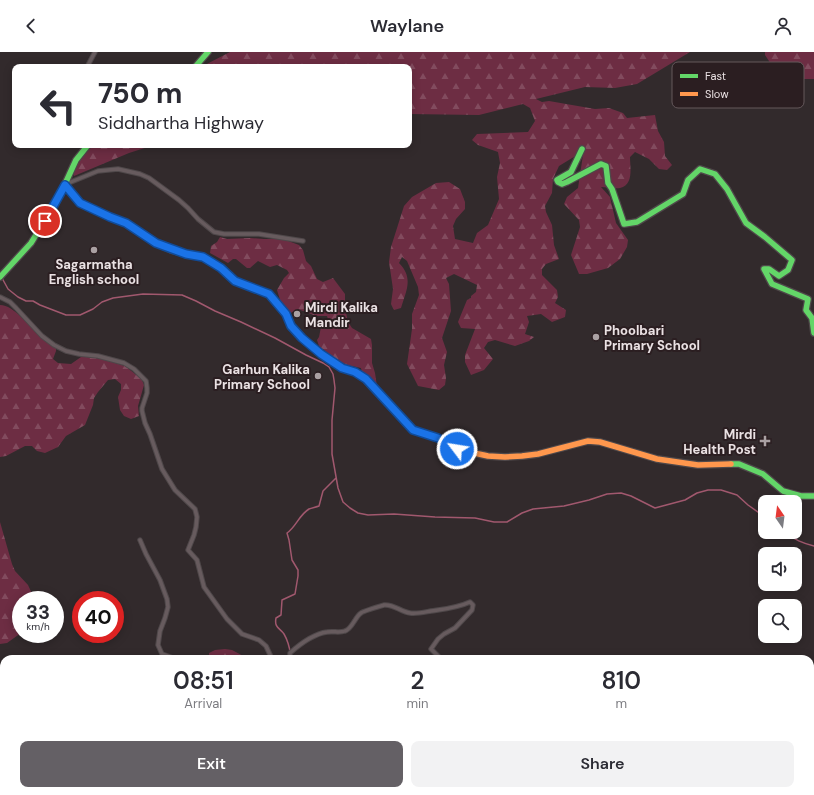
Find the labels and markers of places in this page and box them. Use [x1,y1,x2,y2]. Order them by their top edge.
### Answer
pin [28,204,62,238]
marker: Sagarmatha English school [89,245,99,255]
place label: Sagarmatha English school [49,256,139,288]
place label: Mirdi Kalika Mandir [305,299,378,331]
marker: Mirdi Kalika Mandir [292,309,302,319]
place label: Phoolbari Primary School [604,322,700,354]
marker: Phoolbari Primary School [591,332,601,342]
place label: Garhun Kalika Primary School [214,361,310,393]
marker: Garhun Kalika Primary School [313,371,323,381]
place label: Mirdi Health Post [683,426,756,458]
marker: Mirdi Health Post [759,435,771,447]

